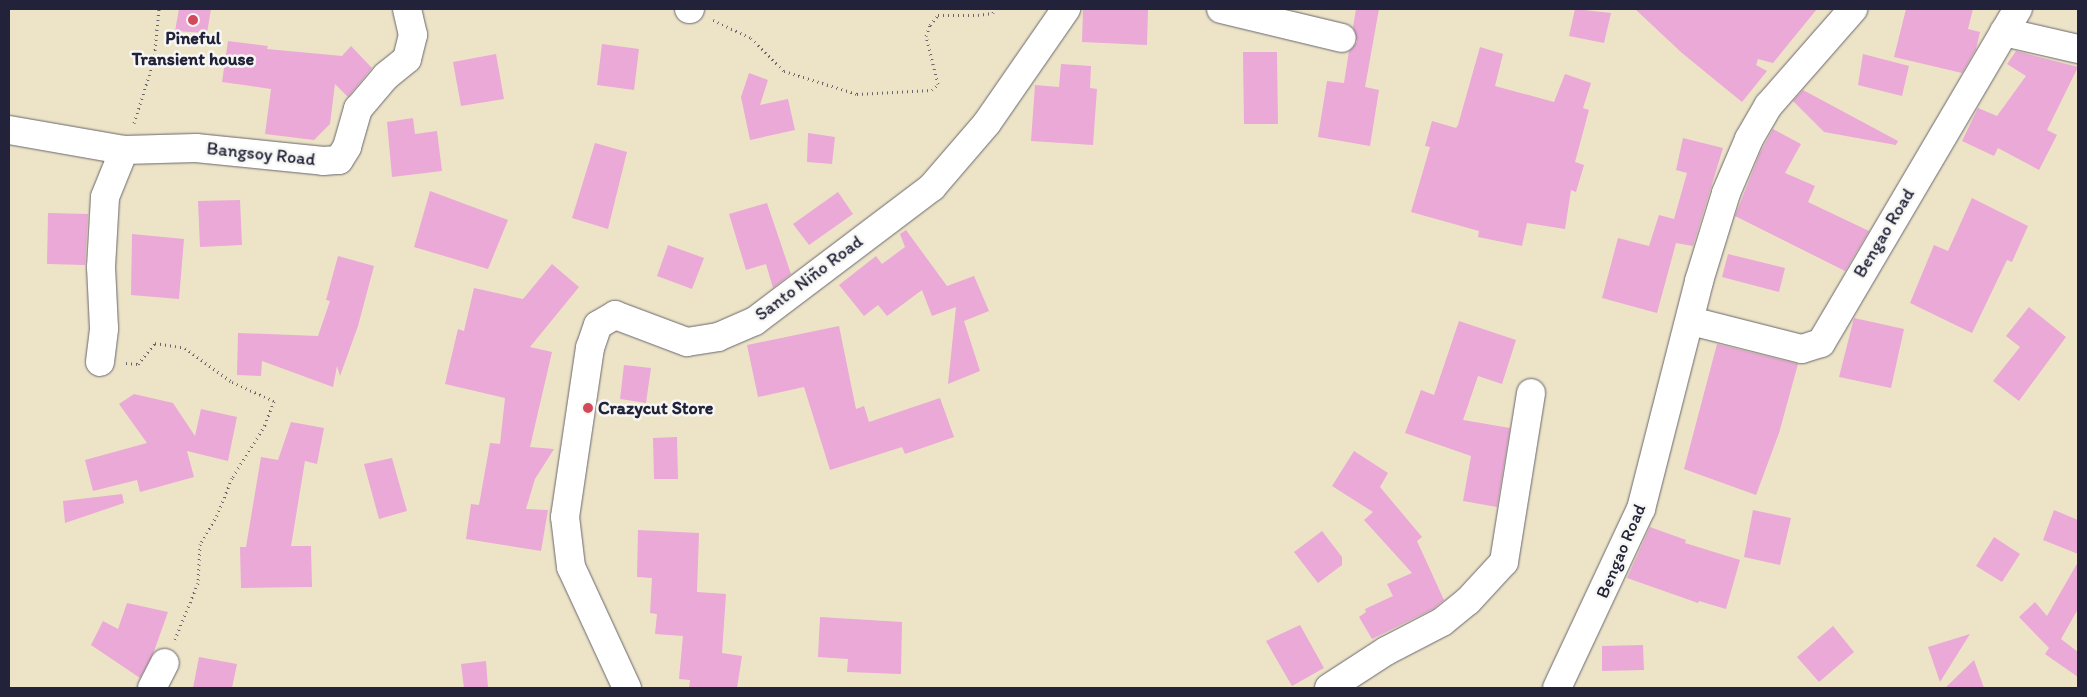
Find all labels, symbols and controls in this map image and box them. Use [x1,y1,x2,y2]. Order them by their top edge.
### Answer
marker: Pineful Transient house [187,14,199,26]
place label: Pineful Transient house [132,28,254,70]
street label: Bangsoy Road [206,138,316,170]
street label: Bengao Road [1849,184,1919,282]
street label: Santo Niño Road [751,231,867,325]
place label: Crazycut Store [598,397,713,419]
marker: Crazycut Store [582,402,594,414]
street label: Bengao Road [1591,501,1651,601]

